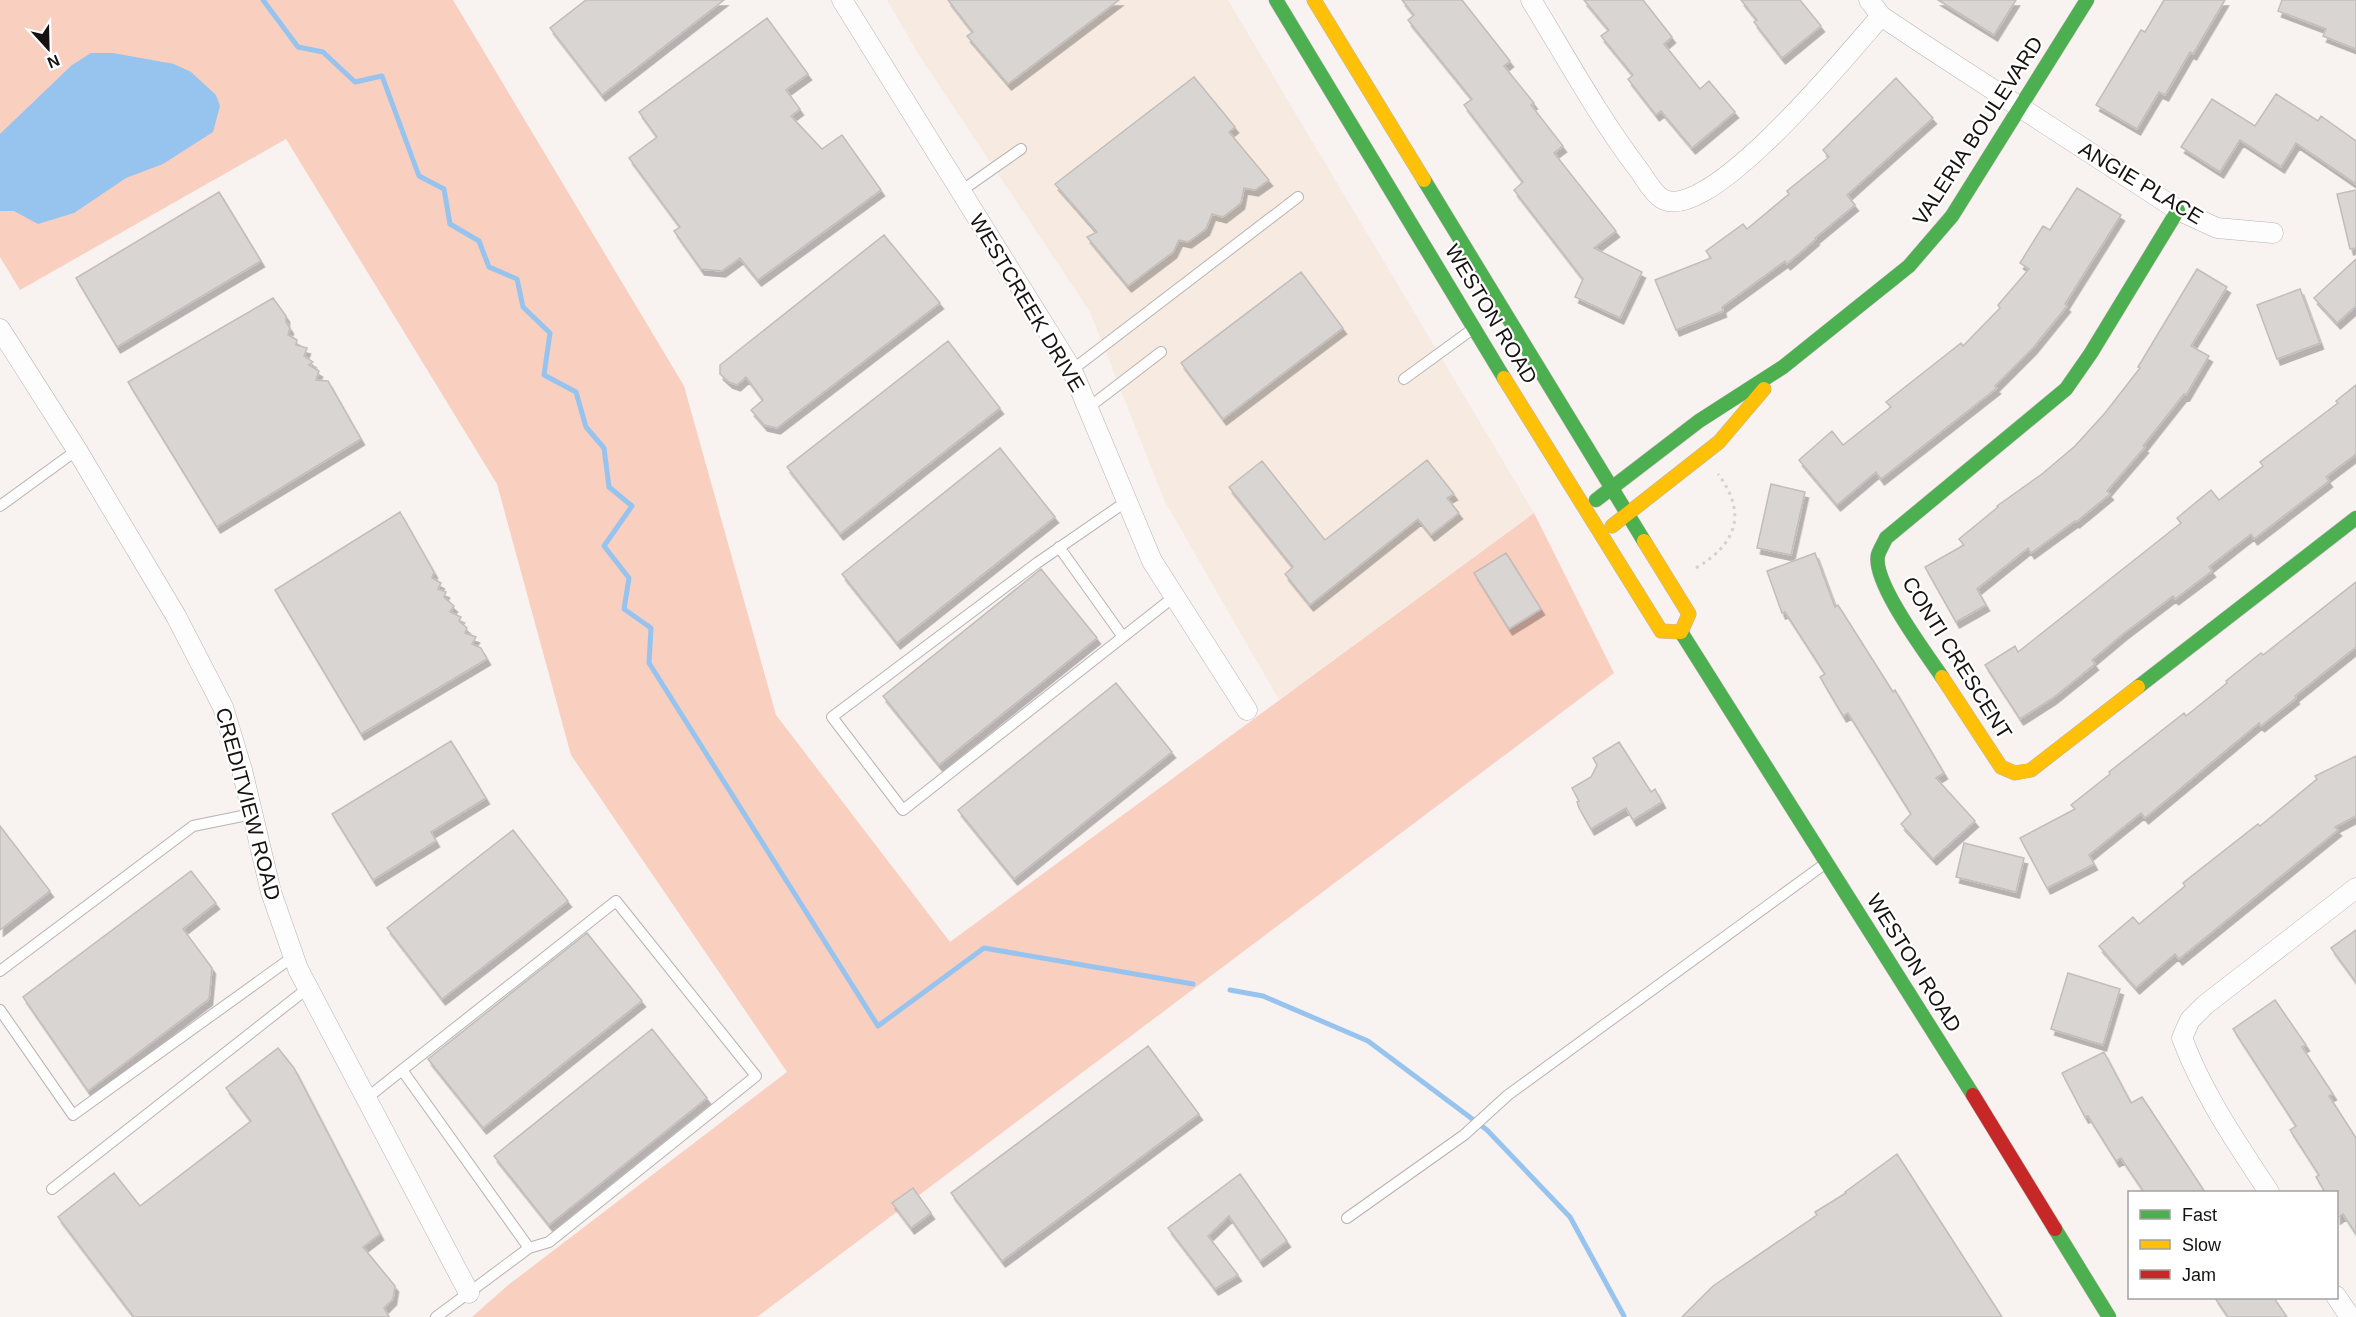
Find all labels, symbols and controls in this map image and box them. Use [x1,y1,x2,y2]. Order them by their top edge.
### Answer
north arrow [18,18,78,78]
street label: VALERIA BOULEVARD [1908,32,2047,229]
text: N [45,51,62,71]
street label: ANGIE PLACE [2075,137,2207,228]
street label: WESTCREEK DRIVE [965,210,1090,396]
street label: WESTON ROAD [1441,240,1542,388]
street label: CONTI CRESCENT [1898,572,2017,743]
street label: CREDITVIEW ROAD [212,705,285,903]
street label: WESTON ROAD [1863,890,1966,1036]
legend [2128,1191,2338,1299]
text: Fast [2182,1205,2217,1225]
text: Slow [2182,1235,2222,1255]
text: Jam [2182,1265,2216,1285]

